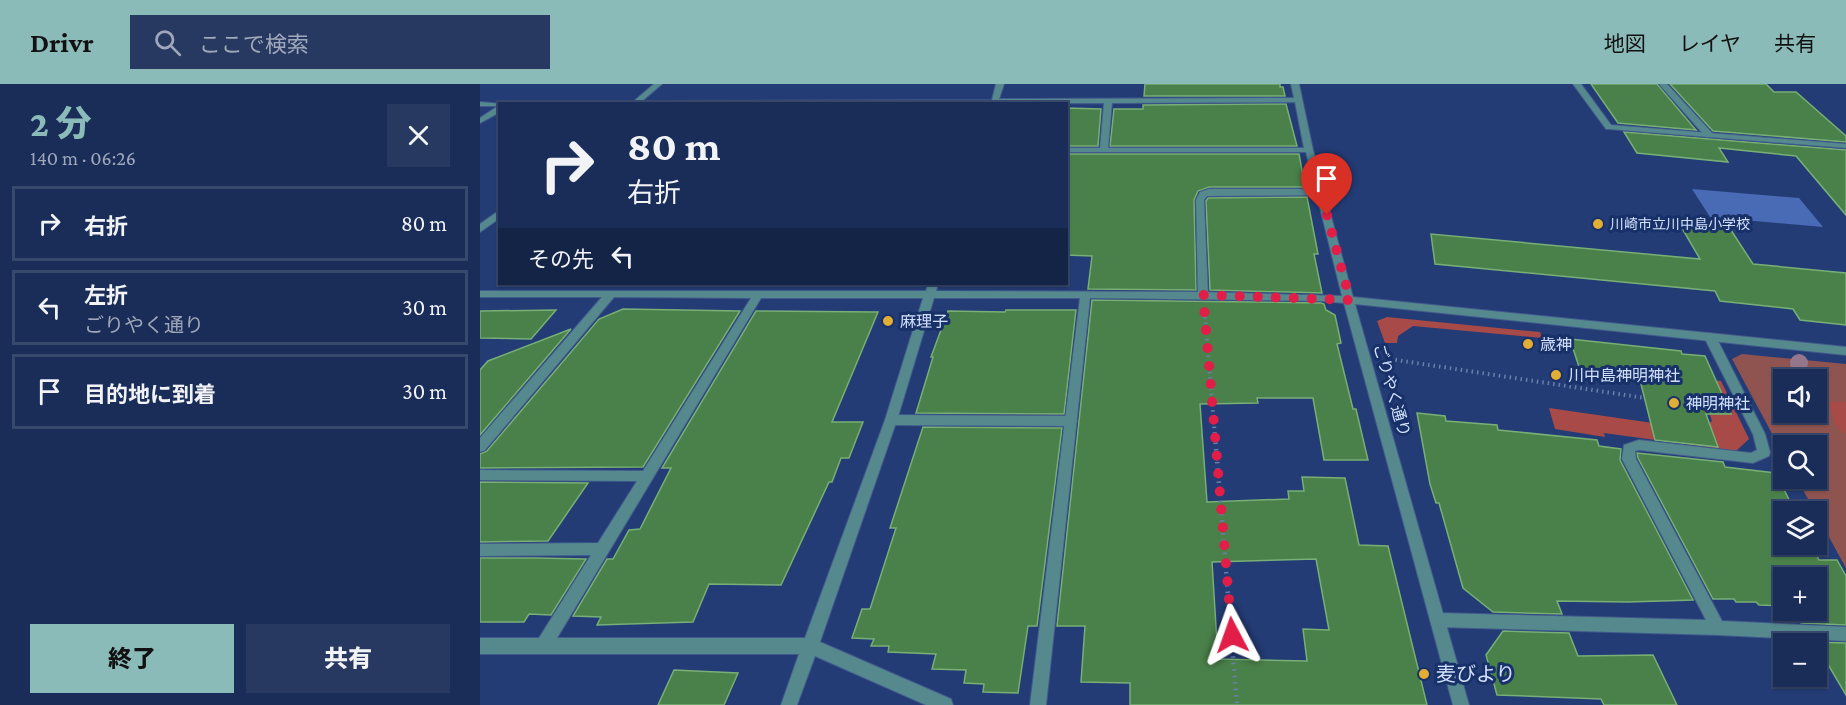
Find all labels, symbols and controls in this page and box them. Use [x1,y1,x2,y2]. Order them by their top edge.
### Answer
search box [130,15,550,69]
icon: search [151,26,184,59]
text: Drivr [30,27,94,58]
text: ここで検索 [199,32,309,57]
text: 地図 [1604,32,1646,56]
text: レイヤ [1679,32,1741,56]
text: 共有 [1774,32,1816,56]
text: 2 分 [30,104,92,144]
button: close [387,104,450,167]
text: 80 m [627,122,721,169]
icon: right [528,126,606,204]
text: 140 m · 06:26 [30,147,136,169]
pin [1301,153,1352,215]
icon: arrive [1310,162,1343,195]
text: 右折 [627,178,681,208]
icon: right [33,207,66,240]
text: 80 m [401,211,447,236]
text: 右折 [84,214,128,239]
place label: 川崎市立川中島小学校 [1610,216,1750,232]
marker: 川崎市立川中島小学校 [1591,217,1605,231]
icon: left [606,240,639,273]
text: その先 [528,247,594,272]
text: 左折 [84,283,128,308]
icon: left [33,291,66,324]
text: 30 m [402,295,447,320]
place label: 麻理子 [900,313,948,330]
text: ごりやく通り [84,314,204,336]
marker: 麻理子 [881,314,895,328]
place label: 歳神 [1540,336,1572,353]
marker: 歳神 [1521,337,1535,351]
street label: ごりやく通り [1371,342,1413,438]
place label: 川中島神明神社 [1568,367,1680,384]
marker: 川中島神明神社 [1549,368,1563,382]
map controls [1773,369,1827,687]
button: sound [1773,369,1827,423]
icon: arrive [33,375,66,408]
text: 30 m [402,379,447,404]
text: 目的地に到着 [84,382,216,407]
place label: 神明神社 [1686,395,1750,412]
marker: 神明神社 [1667,396,1681,410]
button: search [1773,435,1827,489]
button: layers [1773,501,1827,555]
button: + [1773,567,1827,621]
position arrow [1200,603,1264,667]
button: 終了 [30,624,234,693]
button: 共有 [246,624,450,693]
button: − [1773,633,1827,687]
place label: 麦びより [1436,663,1516,685]
marker: 麦びより [1417,667,1431,681]

